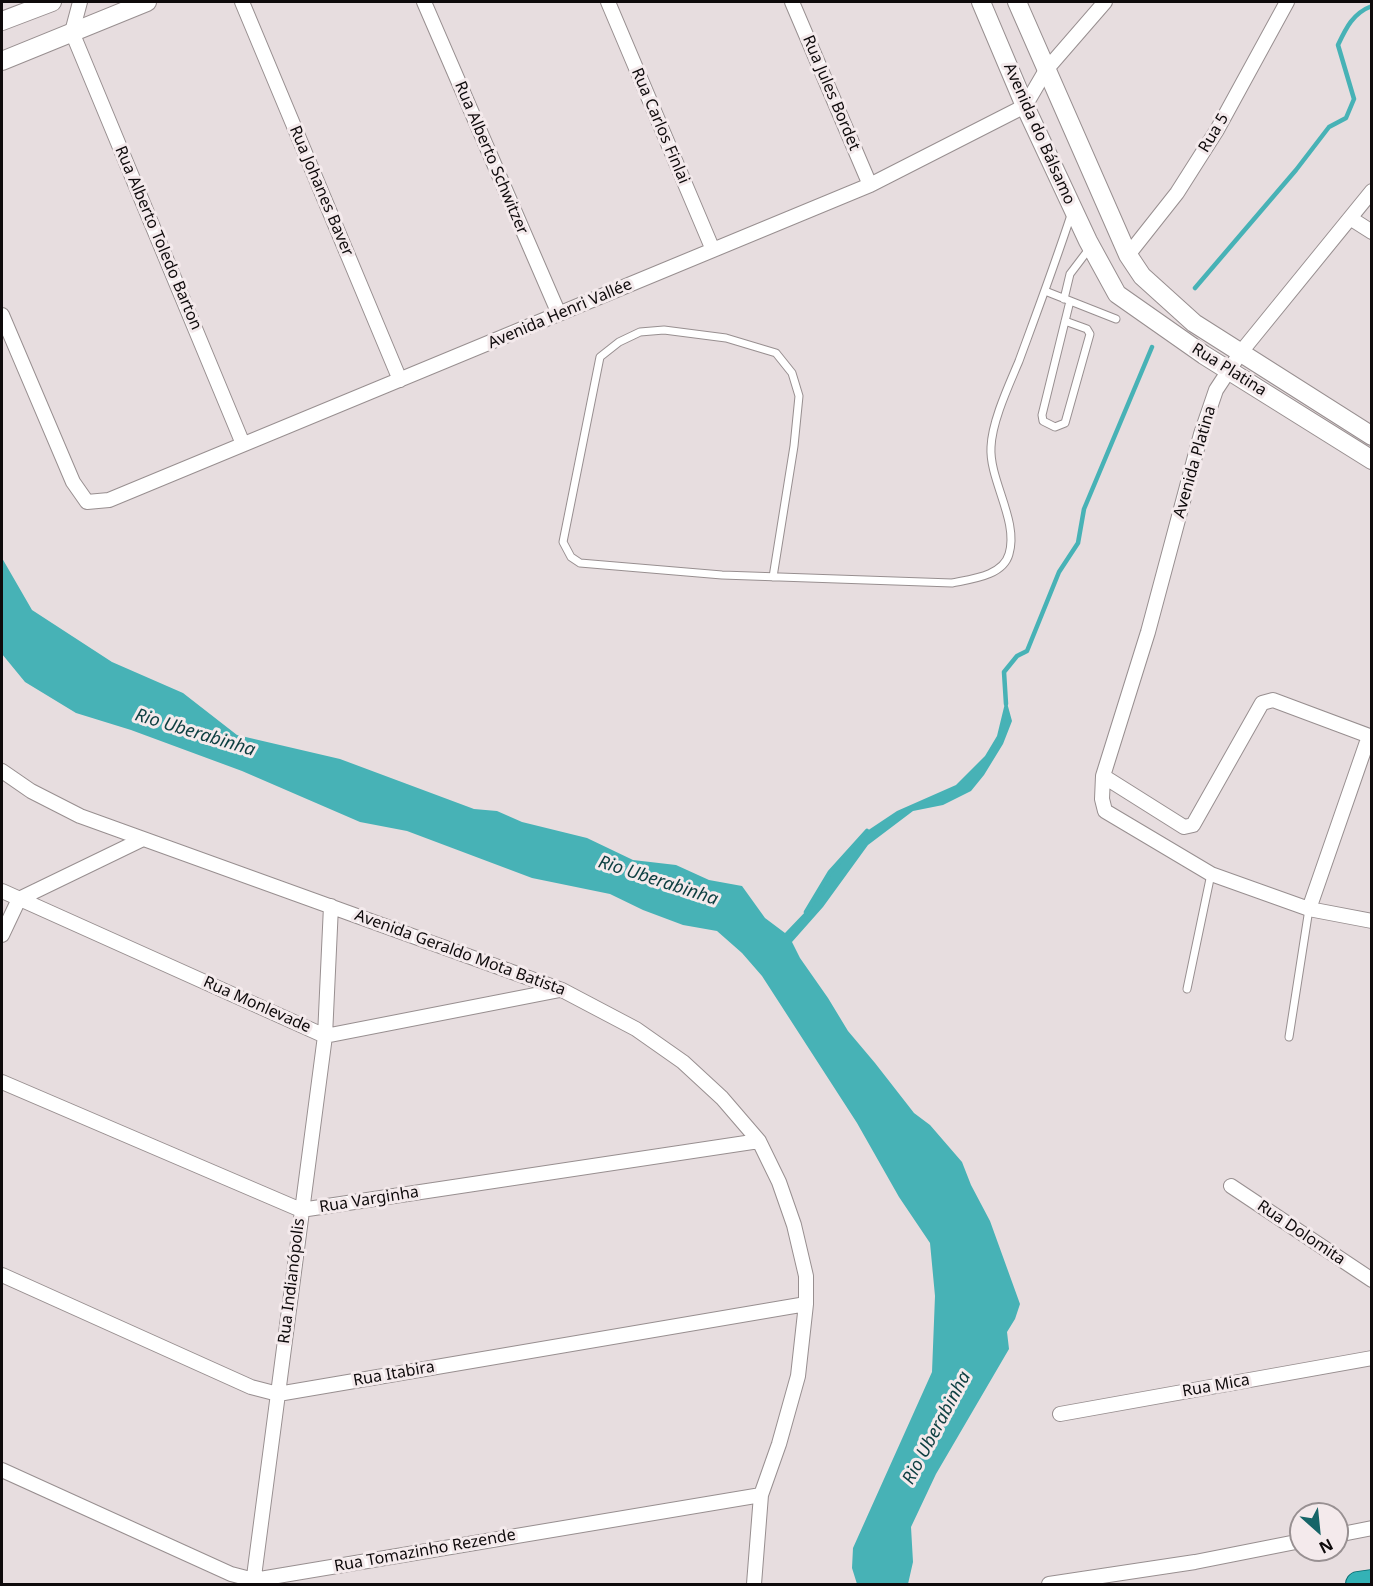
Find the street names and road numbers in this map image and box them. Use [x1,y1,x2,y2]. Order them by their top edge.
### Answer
street label: Rua Jules Bordet [798,33,864,153]
street label: Avenida do Bálsamo [999,60,1079,208]
street label: Rua Carlos Finlai [627,65,693,187]
street label: Rua Alberto Schwitzer [450,79,532,237]
street label: Rua 5 [1195,110,1233,156]
street label: Rua Johanes Baver [285,123,357,259]
street label: Rua Alberto Toledo Barton [110,143,206,333]
street label: Avenida Henri Vallée [485,275,635,353]
street label: Rua Platina [1188,339,1270,401]
street label: Avenida Platina [1170,404,1220,520]
street label: Avenida Geraldo Mota Batista [352,906,568,1000]
street label: Rua Monlevade [200,973,314,1037]
street label: Rua Varginha [318,1183,420,1217]
street label: Rua Dolomita [1253,1197,1349,1269]
street label: Rua Indianópolis [275,1217,309,1345]
street label: Rua Itabira [352,1357,436,1391]
street label: Rua Mica [1181,1371,1251,1401]
street label: Rua Tomazinho Rezende [333,1526,517,1576]

